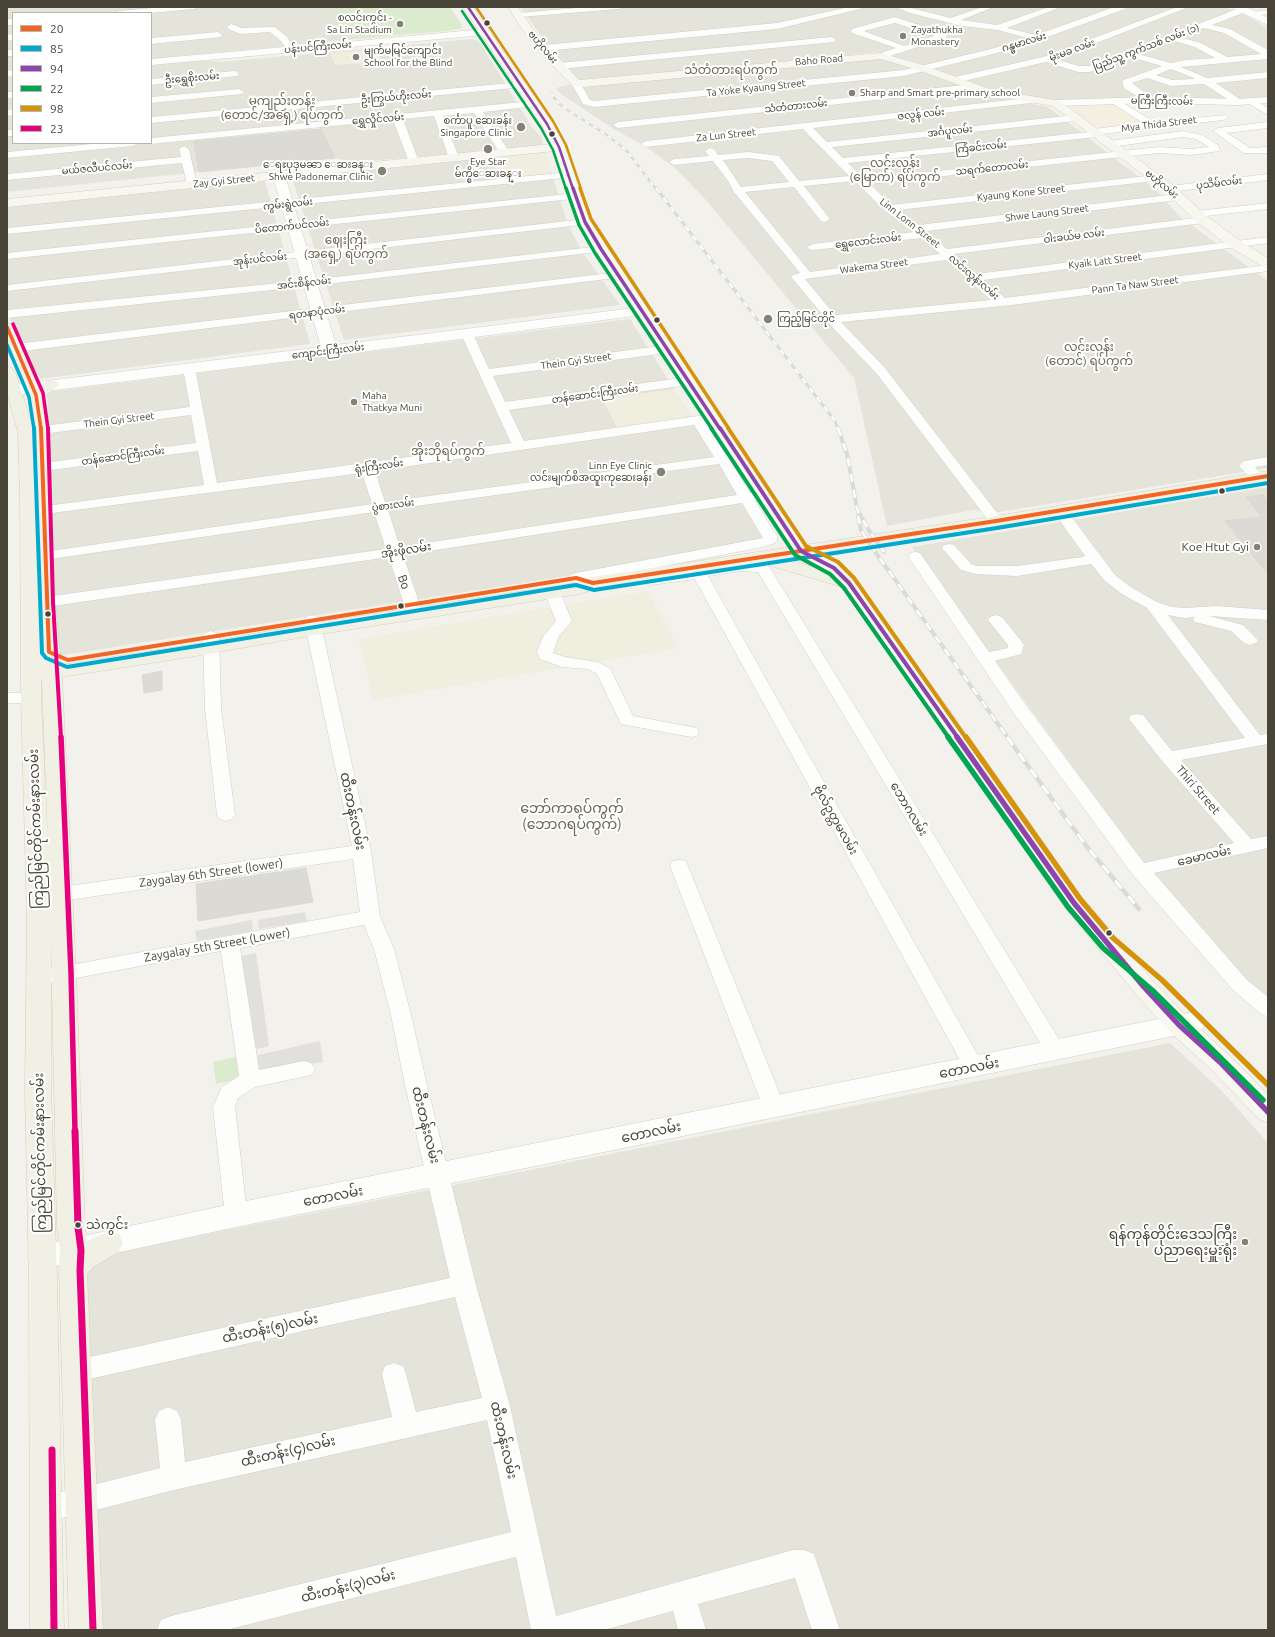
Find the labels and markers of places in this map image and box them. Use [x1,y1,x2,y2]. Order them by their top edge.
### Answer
place label: စလင်းကွင်း - Sa Lin Stadium [327,12,392,36]
unlabelled marker [482,18,492,28]
marker: စလင်းကွင်း - Sa Lin Stadium [395,19,405,29]
place label: Zayathukha Monastery [911,24,963,48]
marker: Zayathukha Monastery [898,31,908,41]
place label: မျက်မမြင်ကျောင်း School for the Blind [364,45,452,68]
marker: မျက်မမြင်ကျောင်း School for the Blind [351,52,361,62]
place label: Sharp and Smart pre-primary school [860,87,1020,99]
marker: Sharp and Smart pre-primary school [847,88,857,98]
place label: စင်္ကာပူ ဆေးခန်း Singapore Clinic [440,115,512,138]
marker: စင်္ကာပူ ဆေးခန်း Singapore Clinic [515,121,527,133]
unlabelled marker [547,129,557,139]
marker: Eye Star မ်က္စိေဆးခန္း [482,143,494,155]
place label: Eye Star မ်က္စိေဆးခန္း [455,156,521,180]
place label: ေရႊပုဒုမၼာ ေဆးခန္း Shwe Padonemar Clinic [263,159,373,182]
marker: ေရႊပုဒုမၼာ ေဆးခန္း Shwe Padonemar Clinic [376,165,388,177]
marker: ကြည့်မြင်တိုင် [762,313,774,325]
place label: ကြည့်မြင်တိုင် [777,313,835,325]
unlabelled marker [652,315,662,325]
place label: Maha Thatkya Muni [362,390,422,414]
marker: Maha Thatkya Muni [349,397,359,407]
place label: Linn Eye Clinic လင်းမျက်စိအထူးကုဆေးခန်း [530,460,652,484]
marker: Linn Eye Clinic လင်းမျက်စိအထူးကုဆေးခန်း [655,466,667,478]
unlabelled marker [1217,486,1227,496]
place label: Koe Htut Gyi [1181,540,1249,554]
marker: Koe Htut Gyi [1252,542,1262,552]
unlabelled marker [396,601,406,611]
unlabelled marker [43,609,53,619]
unlabelled marker [1104,928,1114,938]
place label: သဲကွင်း [86,1217,128,1233]
marker: သဲကွင်း [73,1220,83,1230]
place label: ရန်ကုန်တိုင်းဒေသကြီး ပညာရေးမှူးရုံး [1109,1226,1237,1258]
marker: ရန်ကုန်တိုင်းဒေသကြီး ပညာရေးမှူးရုံး [1240,1237,1250,1247]

